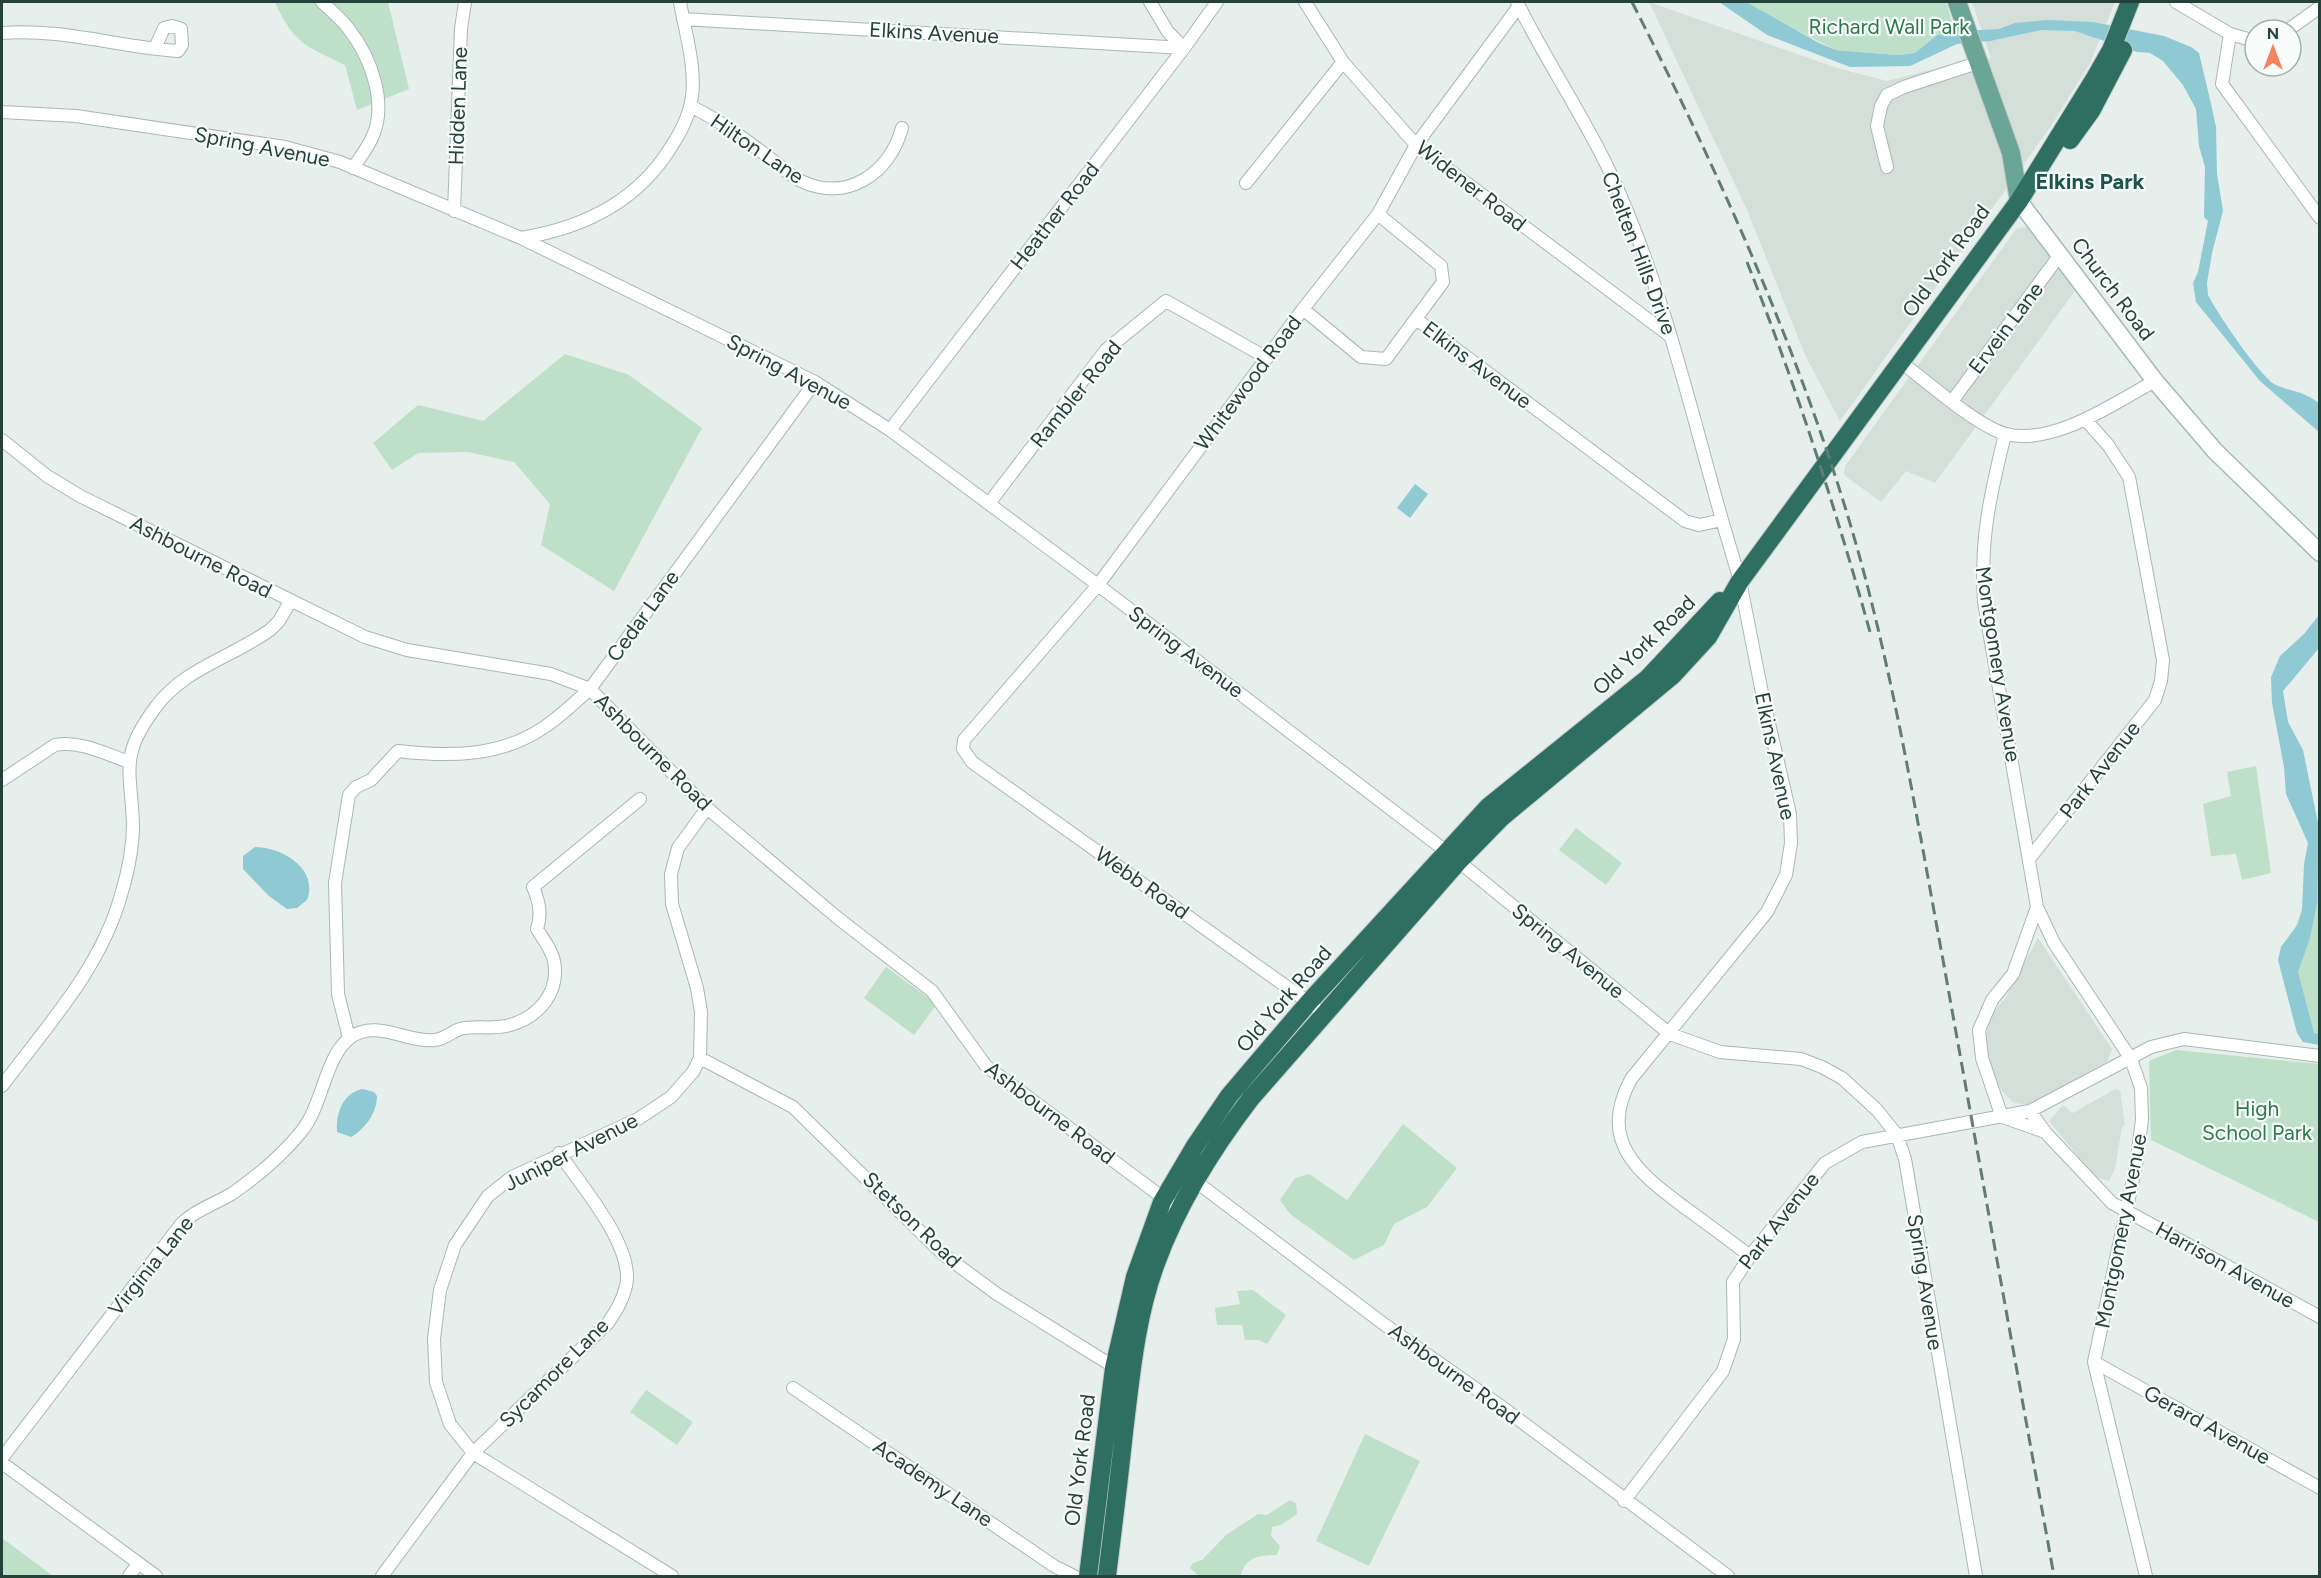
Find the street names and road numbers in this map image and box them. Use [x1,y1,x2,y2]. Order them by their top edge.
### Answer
street label: Elkins Avenue [869,17,1000,48]
street label: Hidden Lane [443,46,472,166]
street label: Hilton Lane [706,108,809,189]
street label: Spring Avenue [192,121,332,172]
street label: Widener Road [1411,135,1531,236]
street label: Heather Road [1005,157,1104,274]
street label: Chelten Hills Drive [1597,168,1682,338]
street label: Old York Road [1896,200,1995,322]
street label: Church Road [2067,232,2160,345]
street label: Ervein Lane [1963,277,2048,378]
street label: Whitewood Road [1189,310,1306,455]
street label: Elkins Avenue [1418,316,1537,414]
street label: Spring Avenue [723,328,856,415]
street label: Rambler Road [1025,335,1126,452]
street label: Ashbourne Road [126,510,276,603]
street label: Montgomery Avenue [1971,564,2026,764]
street label: Cedar Lane [601,565,684,666]
street label: Old York Road [1587,590,1700,700]
street label: Spring Avenue [1124,600,1249,703]
street label: Ashbourne Road [589,688,717,816]
street label: Elkins Avenue [1750,690,1801,822]
street label: Park Avenue [2054,716,2145,823]
street label: Webb Road [1091,841,1194,924]
street label: Spring Avenue [1507,898,1630,1004]
street label: Old York Road [1231,940,1337,1057]
street label: Ashbourne Road [981,1056,1120,1169]
street label: Juniper Avenue [500,1107,642,1196]
street label: Montgomery Avenue [2089,1131,2152,1330]
street label: Stetson Road [858,1166,967,1273]
street label: Park Avenue [1733,1167,1824,1274]
street label: Virginia Lane [103,1211,198,1321]
street label: Spring Avenue [1902,1212,1949,1352]
street label: Harrison Avenue [2151,1216,2299,1313]
street label: Sycamore Lane [494,1313,614,1433]
street label: Ashbourne Road [1384,1318,1525,1429]
street label: Gerard Avenue [2140,1379,2275,1470]
street label: Old York Road [1059,1392,1100,1527]
street label: Academy Lane [869,1433,998,1532]

